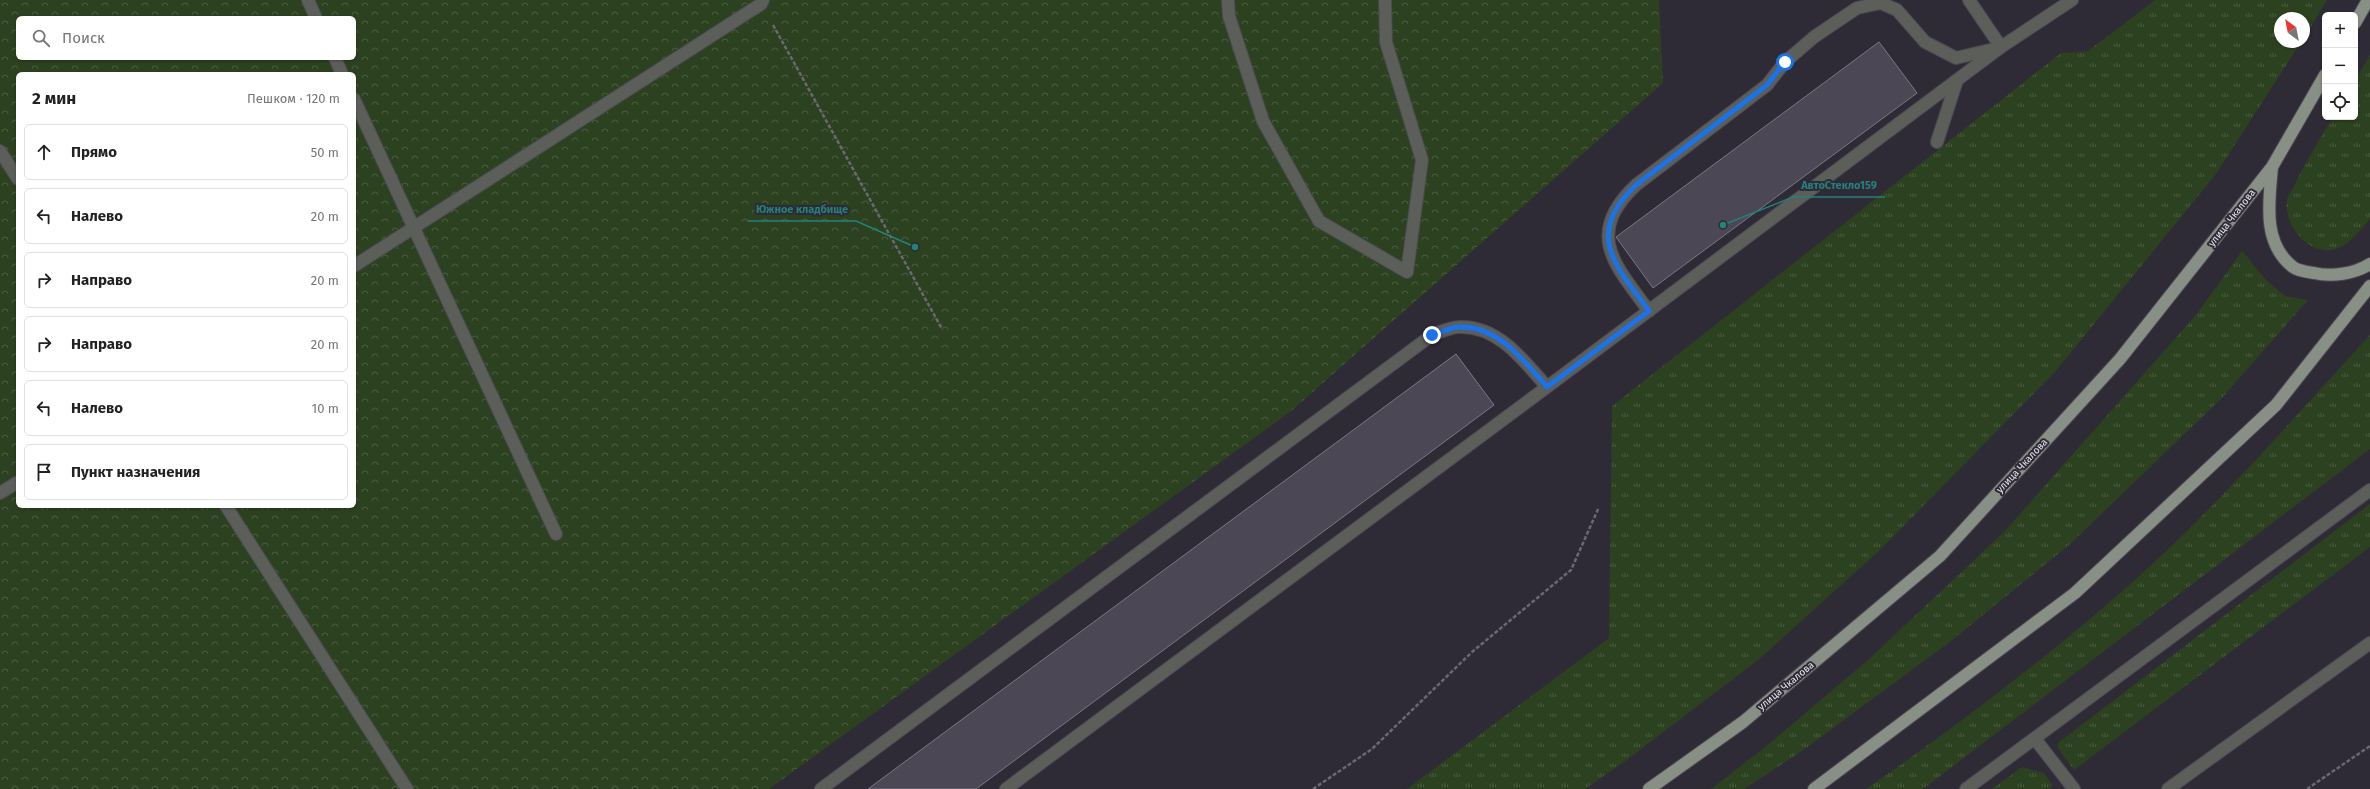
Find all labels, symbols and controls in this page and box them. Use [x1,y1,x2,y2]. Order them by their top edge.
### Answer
north arrow [2274,12,2310,48]
map controls [2322,12,2358,120]
button: + [2322,12,2358,48]
search box [16,16,356,60]
icon: search [30,27,52,49]
text: Поиск [62,29,105,47]
button: − [2322,48,2358,84]
route start [1776,53,1794,71]
button: locate [2322,84,2358,120]
text: 2 мин [32,88,76,109]
text: Пешком · 120 m [247,91,340,106]
icon: ahead [33,141,55,163]
text: Прямо [71,143,117,161]
text: 50 m [311,145,339,160]
callout: АвтоСтекло159 [1793,174,1885,197]
text: АвтоСтекло159 [1800,179,1877,192]
street label: улица Чкалова [2206,187,2258,249]
callout: Южное кладбище [748,198,856,221]
text: Южное кладбище [756,203,848,216]
icon: left [33,205,55,227]
text: Налево [71,207,123,225]
text: 20 m [311,209,339,224]
icon: right [33,269,55,291]
text: Направо [71,271,132,289]
text: 20 m [311,273,339,288]
route end [1423,326,1441,344]
icon: right [33,333,55,355]
text: Направо [71,335,132,353]
text: 20 m [311,337,339,352]
icon: left [33,397,55,419]
text: Налево [71,399,123,417]
text: 10 m [312,401,339,416]
street label: улица Чкалова [1994,436,2050,496]
icon: arrive [33,461,55,483]
text: Пункт назначения [71,463,200,481]
street label: улица Чкалова [1755,659,1817,713]

